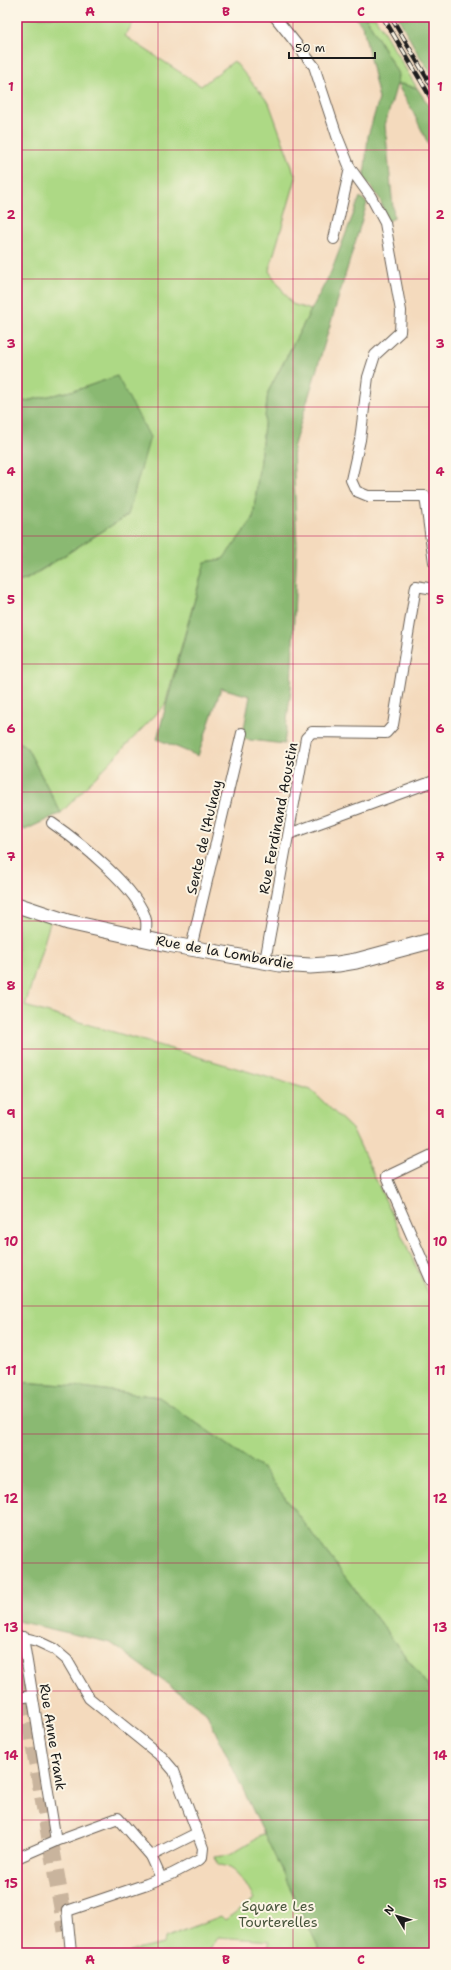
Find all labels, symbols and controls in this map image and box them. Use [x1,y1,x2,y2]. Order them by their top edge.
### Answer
text: A [85,3,95,20]
text: B [222,3,230,20]
text: C [357,3,365,20]
scale bar [289,34,375,60]
text: 50 m [295,40,325,56]
text: 1 [8,78,14,95]
text: 1 [437,78,443,95]
text: 2 [6,206,16,223]
text: 2 [435,206,445,223]
text: 3 [6,335,16,352]
text: 3 [435,335,445,352]
text: 4 [6,463,16,480]
text: 4 [435,463,445,480]
text: 5 [7,591,15,608]
text: 5 [436,591,444,608]
text: 6 [6,720,16,737]
text: 6 [435,720,445,737]
street label: Rue Ferdinand Aoustin [254,740,302,895]
street label: Sente de l'Aulnay [182,778,226,896]
text: 7 [6,848,16,865]
text: 7 [435,848,445,865]
street label: Rue de la Lombardie [154,931,296,973]
text: 8 [6,977,16,994]
text: 8 [435,977,445,994]
text: 9 [6,1105,16,1122]
text: 9 [435,1105,445,1122]
text: 10 [4,1233,18,1250]
text: 10 [433,1233,447,1250]
text: 11 [5,1362,17,1379]
text: 11 [434,1362,446,1379]
text: 12 [4,1490,18,1507]
text: 12 [433,1490,447,1507]
text: 13 [4,1619,18,1636]
text: 13 [433,1619,447,1636]
street label: Rue Anne Frank [36,1682,70,1792]
text: 14 [4,1747,18,1764]
text: 14 [433,1747,447,1764]
text: 15 [4,1875,18,1892]
text: 15 [433,1875,447,1892]
north arrow [377,1896,417,1936]
park label: Square Les Tourterelles [238,1897,318,1931]
text: N [381,1902,398,1918]
text: A [85,1951,95,1968]
text: B [222,1951,230,1968]
text: C [357,1951,365,1968]

